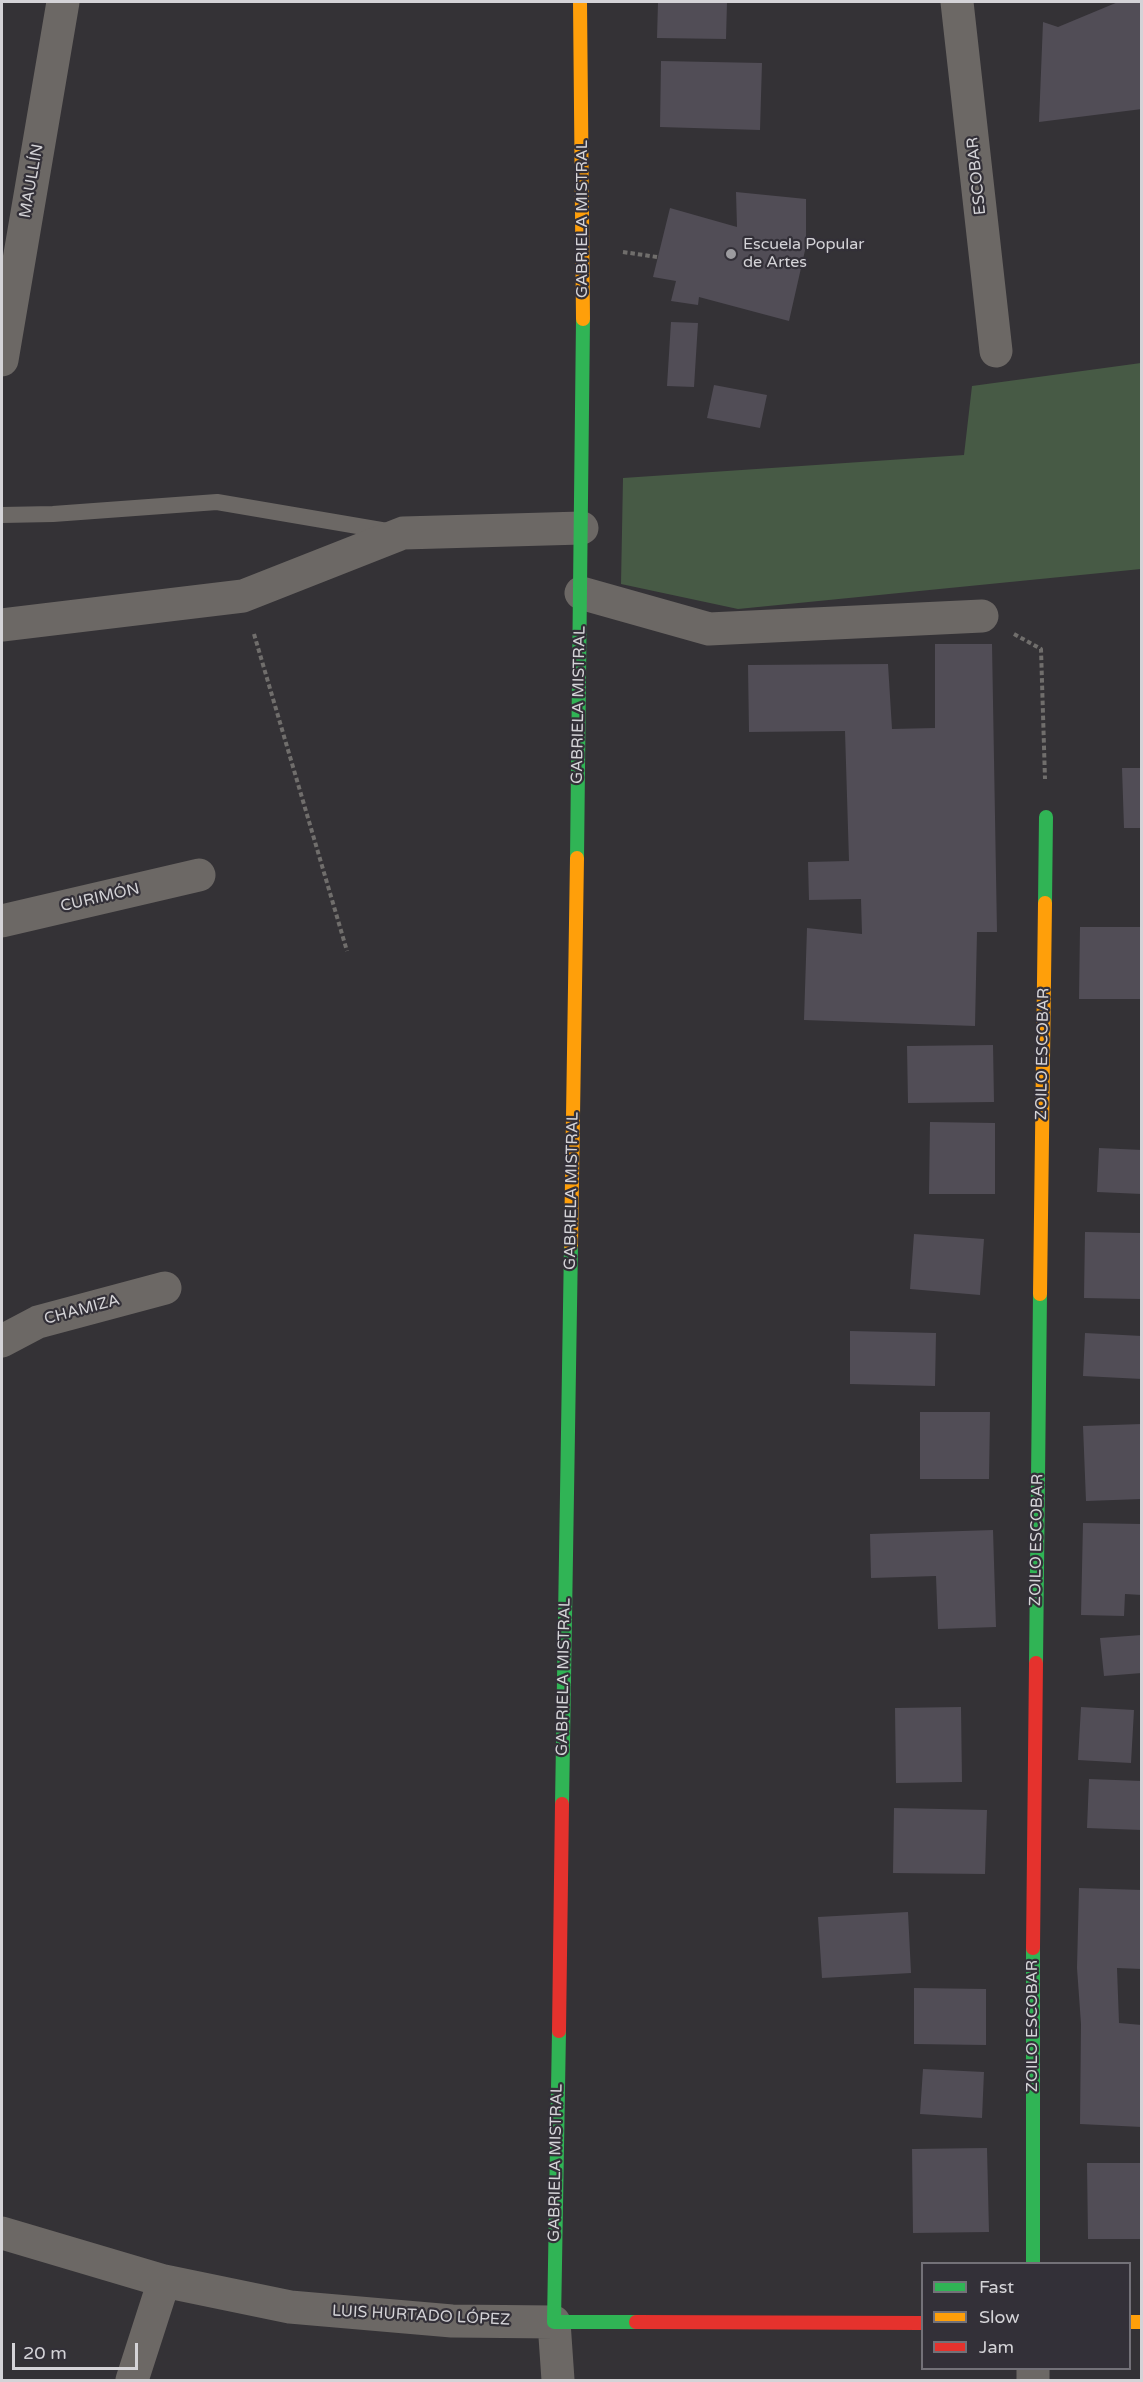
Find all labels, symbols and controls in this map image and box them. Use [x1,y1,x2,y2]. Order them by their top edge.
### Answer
street label: ESCOBAR [963,136,991,216]
street label: GABRIELA MISTRAL [573,140,593,298]
street label: MAULLÍN [16,142,48,220]
place label: Escuela Popular de Artes [743,235,864,273]
marker: Escuela Popular de Artes [724,247,738,261]
street label: GABRIELA MISTRAL [568,626,590,784]
street label: CURIMÓN [59,880,141,916]
street label: ZOILO ESCOBAR [1032,988,1054,1120]
street label: GABRIELA MISTRAL [561,1112,583,1270]
street label: CHAMIZA [42,1291,122,1329]
street label: ZOILO ESCOBAR [1026,1474,1048,1606]
street label: GABRIELA MISTRAL [553,1598,575,1756]
street label: ZOILO ESCOBAR [1023,1960,1043,2092]
street label: GABRIELA MISTRAL [545,2084,567,2242]
legend [921,2262,1131,2370]
text: Fast [979,2276,1014,2298]
street label: LUIS HURTADO LÓPEZ [331,2302,511,2330]
text: Slow [979,2306,1020,2328]
scale bar [15,2331,141,2369]
text: Jam [979,2336,1014,2358]
text: 20 m [23,2342,67,2364]

